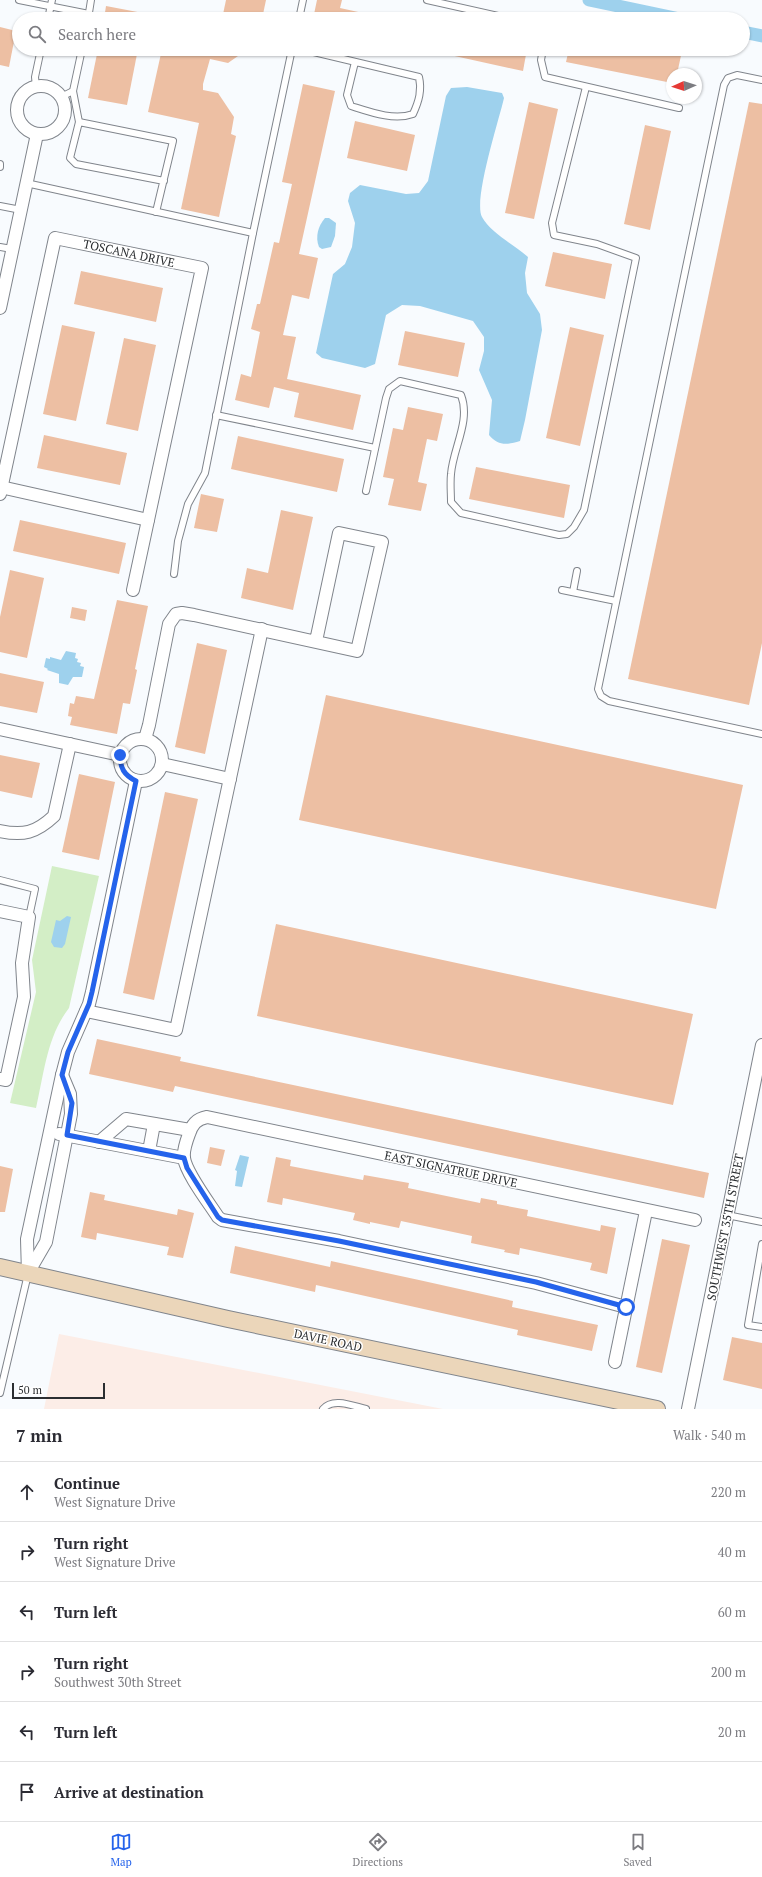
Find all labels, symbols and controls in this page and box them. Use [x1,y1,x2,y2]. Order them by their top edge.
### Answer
search box [12,12,750,56]
icon: search [26,23,48,45]
text: Search here [58,24,136,44]
north arrow [666,68,702,104]
street label: TOSCANA DRIVE [82,236,176,270]
route end [111,746,129,764]
street label: EAST SIGNATRUE DRIVE [383,1148,519,1190]
street label: SOUTHWEST 35TH STREET [703,1152,747,1302]
route start [617,1298,635,1316]
street label: DAVIE ROAD [293,1325,363,1355]
scale bar [12,1381,105,1400]
text: 50 m [18,1383,42,1397]
text: 7 min [16,1424,63,1447]
text: Walk · 540 m [673,1426,746,1444]
text: Continue [54,1473,120,1493]
icon: ahead [16,1481,38,1503]
text: 220 m [711,1483,746,1501]
text: West Signature Drive [54,1493,175,1511]
text: Turn right [54,1533,129,1553]
icon: right [16,1541,38,1563]
text: 40 m [718,1543,746,1561]
text: West Signature Drive [54,1553,175,1571]
icon: left [16,1601,38,1623]
text: Turn left [54,1602,118,1622]
text: 60 m [718,1603,746,1621]
text: Turn right [54,1653,129,1673]
icon: right [16,1661,38,1683]
text: 200 m [711,1663,746,1681]
text: Southwest 30th Street [54,1673,182,1691]
icon: left [16,1721,38,1743]
text: Turn left [54,1722,118,1742]
text: 20 m [718,1723,746,1741]
icon: arrive [16,1781,38,1803]
text: Arrive at destination [54,1782,204,1802]
tab: Map [110,1831,132,1869]
tab: Directions [352,1831,403,1869]
tab: Saved [623,1831,652,1869]

